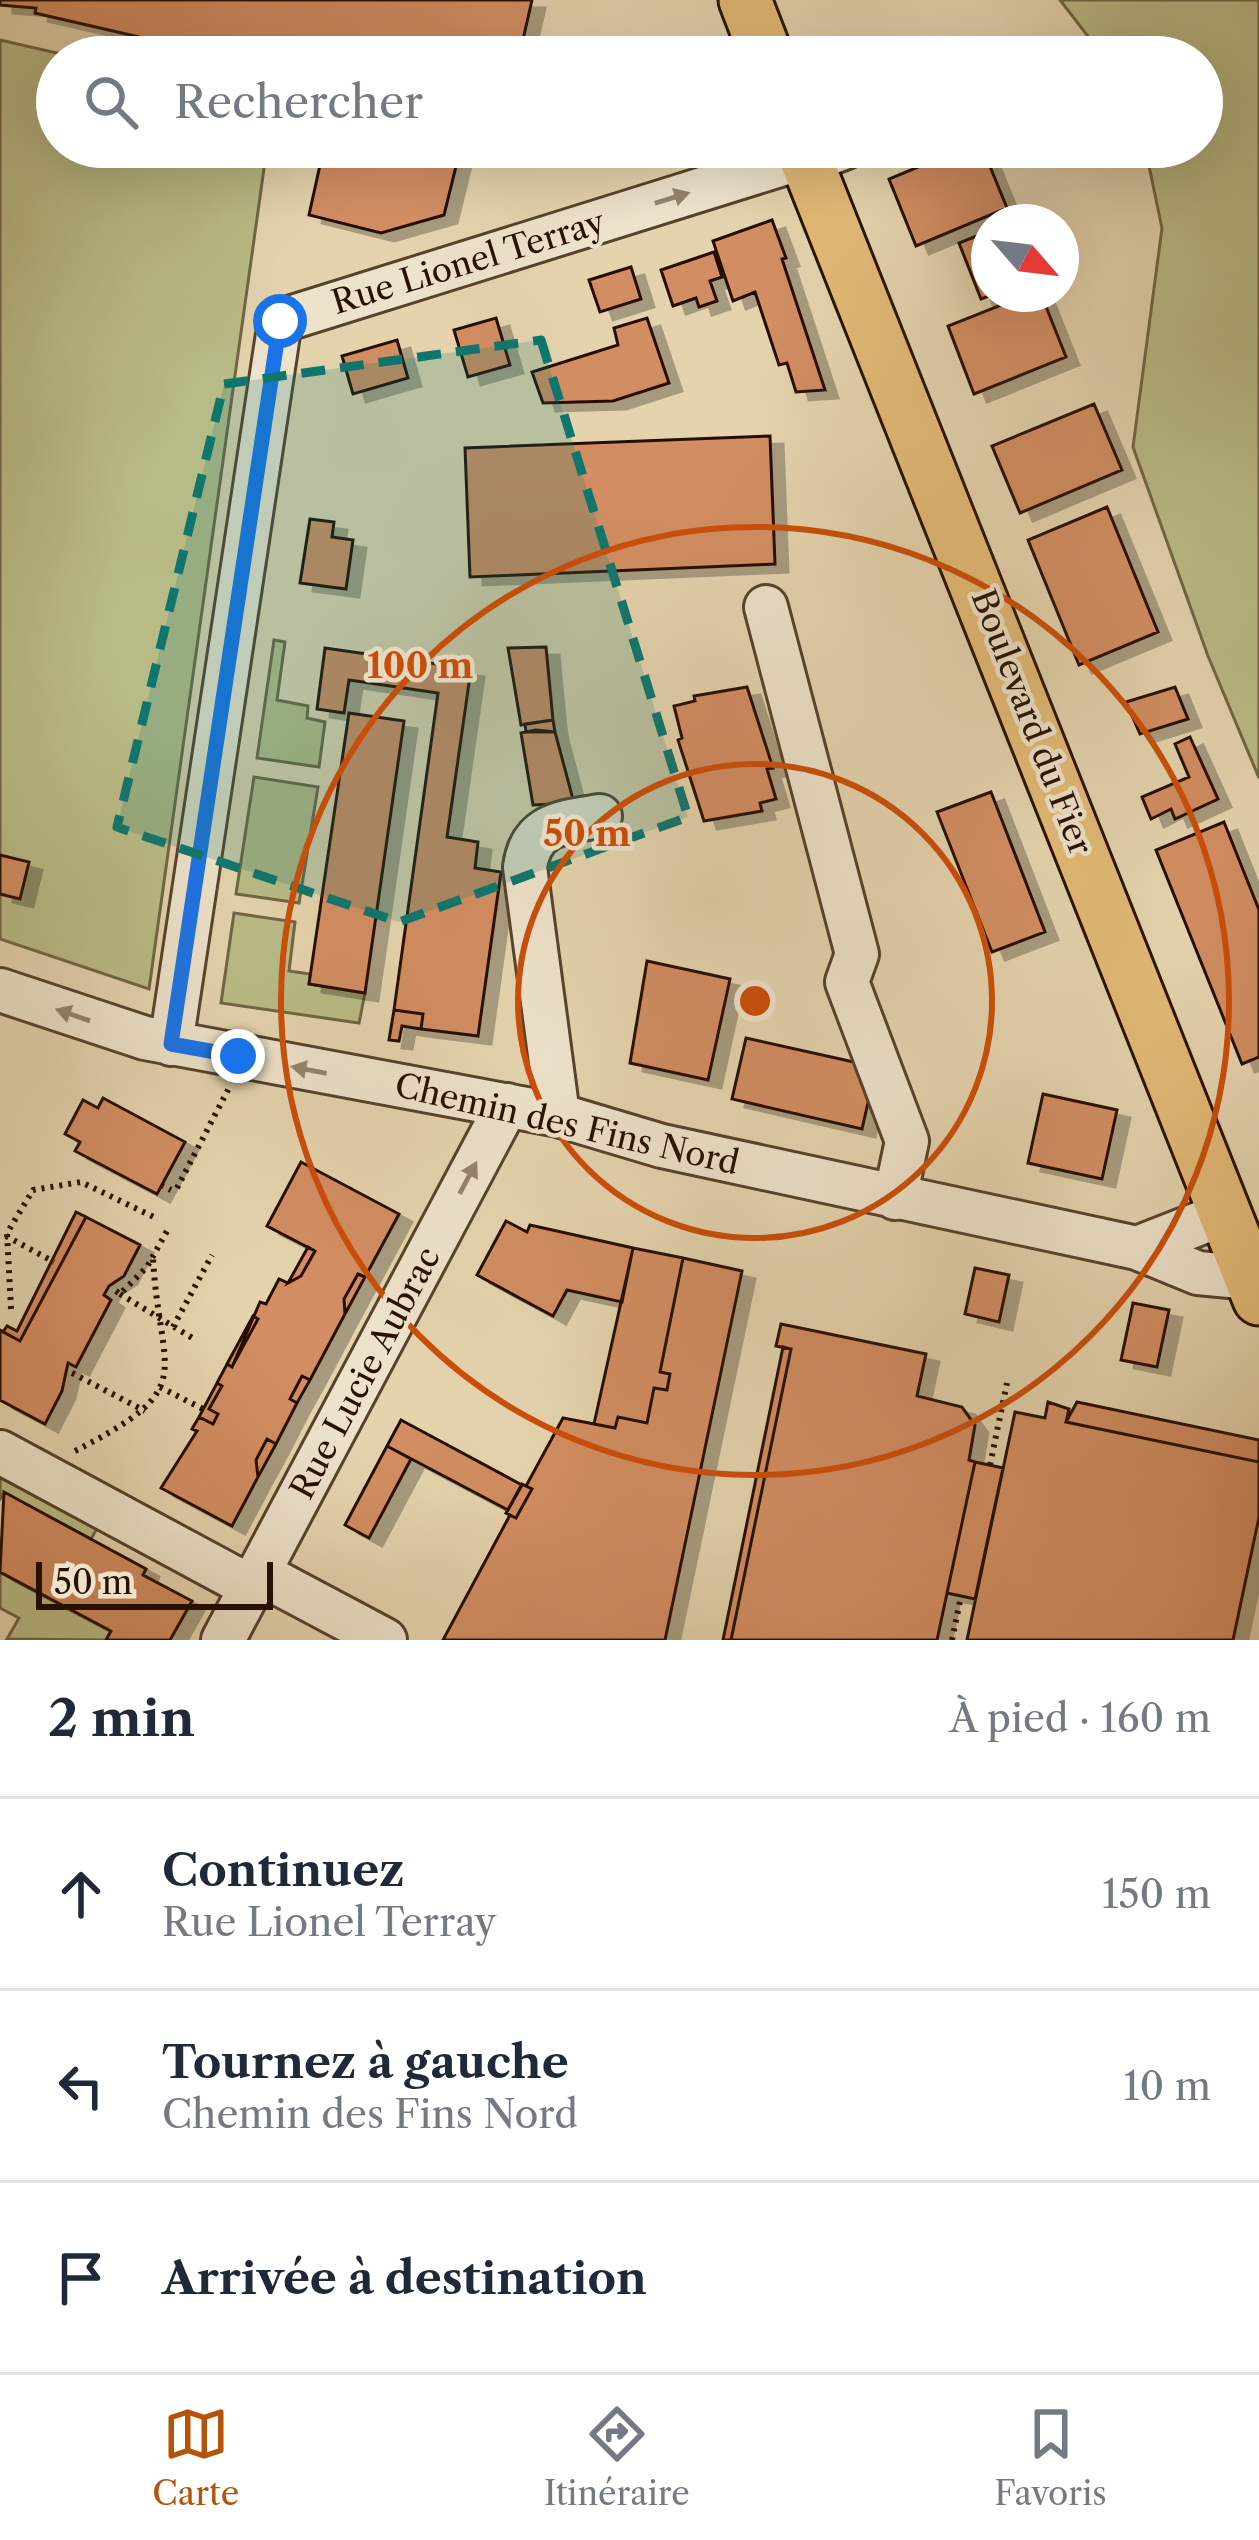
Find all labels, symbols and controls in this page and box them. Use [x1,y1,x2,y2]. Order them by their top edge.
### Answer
search box [36,36,1223,168]
icon: search [78,69,144,135]
text: Rechercher [174,74,423,130]
one-way arrow [654,188,691,206]
street label: Rue Lionel Terray [327,201,610,323]
north arrow [971,204,1079,312]
route start [253,294,307,348]
street label: Boulevard du Fier [963,583,1102,861]
text: 100 m [367,643,473,687]
text: 50 m [543,811,631,855]
centre of rings [734,980,776,1022]
one-way arrow [54,1005,90,1023]
route end [211,1029,265,1083]
one-way arrow [289,1060,327,1079]
street label: Chemin des Fins Nord [391,1064,743,1184]
one-way arrow [458,1160,478,1195]
street label: Rue Lucie Aubrac [281,1240,449,1506]
scale bar [36,1556,273,1609]
text: 50 m [54,1562,132,1603]
text: 2 min [48,1687,195,1749]
text: À pied · 160 m [949,1694,1211,1742]
text: Continuez [162,1842,404,1898]
icon: ahead [48,1861,114,1927]
text: 150 m [1102,1870,1211,1918]
text: Rue Lionel Terray [162,1898,497,1946]
text: Tournez à gauche [162,2034,569,2090]
icon: left [48,2053,114,2119]
text: 10 m [1123,2062,1211,2110]
text: Chemin des Fins Nord [162,2090,578,2138]
icon: arrive [48,2245,114,2311]
text: Arrivée à destination [162,2250,647,2306]
tab: Carte [152,2401,239,2514]
tab: Itinéraire [544,2401,690,2514]
tab: Favoris [994,2401,1107,2514]

